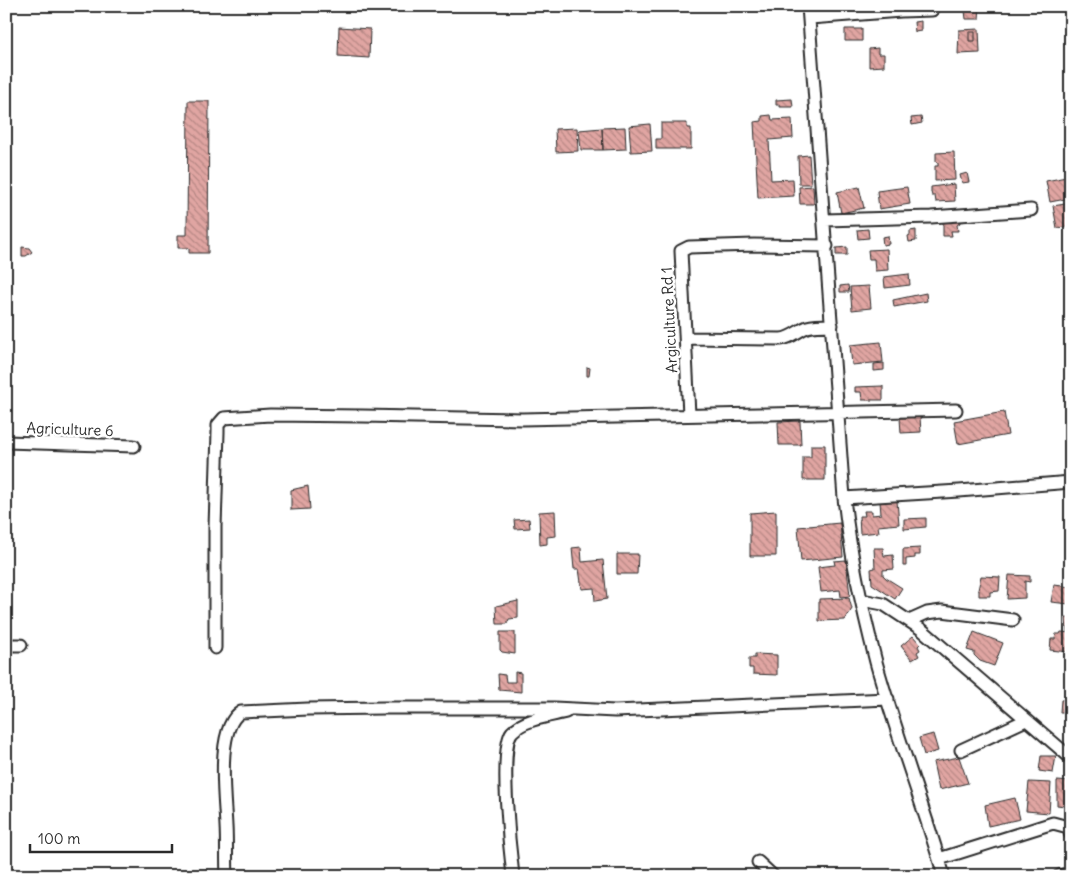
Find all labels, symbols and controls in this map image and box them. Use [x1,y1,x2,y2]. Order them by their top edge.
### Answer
street label: Argiculture Rd 1 [657,267,681,373]
street label: Agriculture 6 [26,418,114,440]
scale bar [30,822,172,854]
text: 100 m [38,829,80,848]

